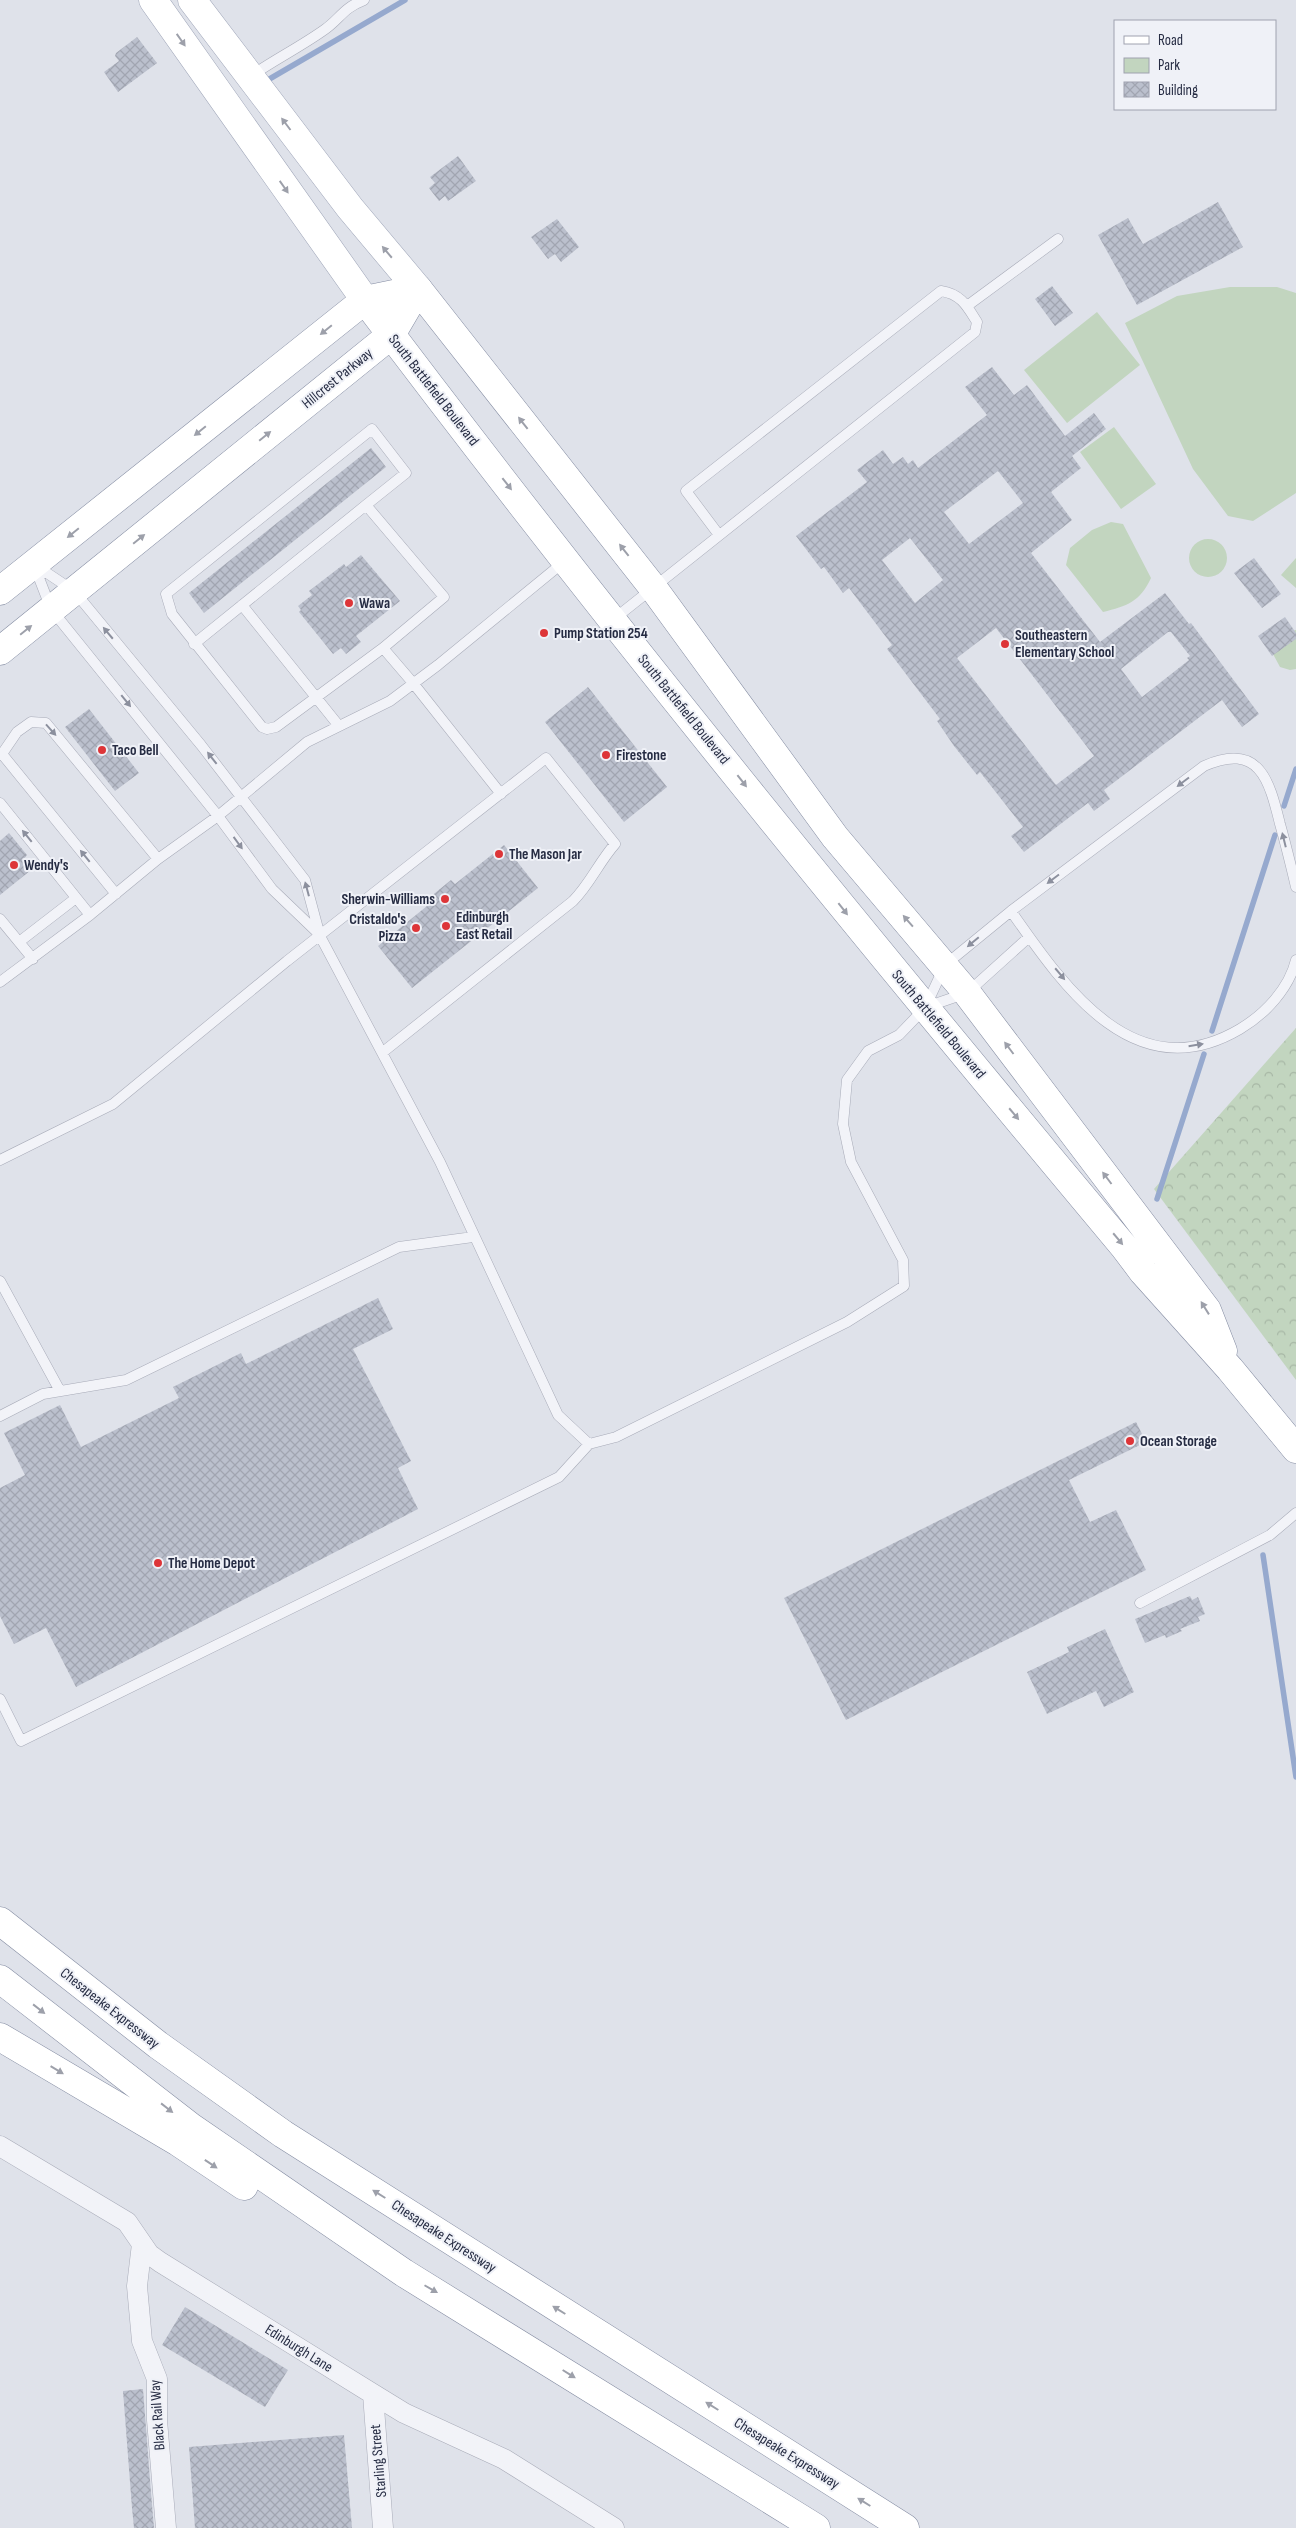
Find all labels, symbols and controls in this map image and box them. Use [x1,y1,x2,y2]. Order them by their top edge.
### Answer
legend [1114,20,1276,110]
text: Road [1158,31,1183,50]
one-way arrow [176,33,186,47]
text: Park [1158,56,1180,75]
text: Building [1158,81,1198,100]
one-way arrow [281,117,291,131]
one-way arrow [279,180,289,194]
one-way arrow [381,245,392,258]
one-way arrow [320,325,333,335]
street label: South Battlefield Boulevard [384,331,483,450]
street label: Hillcrest Parkway [298,344,377,413]
one-way arrow [518,416,529,429]
one-way arrow [193,426,206,437]
one-way arrow [258,431,271,442]
one-way arrow [502,477,512,490]
one-way arrow [66,527,79,538]
one-way arrow [132,533,145,544]
one-way arrow [619,543,629,557]
place label: Wawa [359,594,390,613]
marker: Wawa [343,597,355,609]
one-way arrow [19,624,32,635]
place label: Pump Station 254 [554,624,648,643]
place label: Southeastern Elementary School [1015,626,1114,662]
one-way arrow [103,627,114,640]
marker: Pump Station 254 [538,627,550,639]
marker: Southeastern Elementary School [999,638,1011,650]
street label: South Battlefield Boulevard [633,650,734,768]
one-way arrow [120,695,131,708]
one-way arrow [45,723,56,736]
place label: Taco Bell [112,741,159,760]
marker: Taco Bell [96,744,108,756]
place label: Firestone [616,746,666,765]
marker: Firestone [600,749,612,761]
one-way arrow [206,752,217,765]
one-way arrow [737,774,748,787]
one-way arrow [1177,776,1190,787]
one-way arrow [21,830,32,843]
one-way arrow [1280,833,1288,848]
one-way arrow [232,836,243,849]
place label: The Mason Jar [509,845,582,864]
marker: The Mason Jar [493,848,505,860]
one-way arrow [80,850,91,863]
place label: Wendy's [24,856,69,875]
marker: Wendy's [8,859,20,871]
one-way arrow [1047,873,1060,884]
one-way arrow [303,881,311,896]
place label: Sherwin-Williams [341,890,435,909]
marker: Sherwin-Williams [439,893,451,905]
one-way arrow [838,902,849,915]
place label: Edinburgh East Retail [456,908,512,944]
place label: Cristaldo's Pizza [349,910,406,946]
one-way arrow [902,915,913,928]
marker: Edinburgh East Retail [440,920,452,932]
marker: Cristaldo's Pizza [410,922,422,934]
one-way arrow [967,936,980,947]
street label: South Battlefield Boulevard [888,966,990,1083]
one-way arrow [1054,968,1065,981]
one-way arrow [1004,1041,1014,1055]
one-way arrow [1188,1041,1204,1049]
one-way arrow [1008,1108,1019,1121]
one-way arrow [1102,1171,1112,1185]
one-way arrow [1112,1233,1124,1245]
one-way arrow [1200,1301,1209,1314]
place label: Ocean Storage [1140,1432,1217,1451]
marker: Ocean Storage [1124,1435,1136,1447]
place label: The Home Depot [168,1554,255,1573]
marker: The Home Depot [152,1557,164,1569]
street label: Chesapeake Expressway [56,1964,163,2053]
one-way arrow [32,2004,45,2014]
one-way arrow [51,2066,64,2075]
one-way arrow [160,2103,173,2114]
one-way arrow [204,2159,218,2169]
one-way arrow [372,2189,385,2198]
street label: Chesapeake Expressway [388,2195,500,2277]
one-way arrow [424,2285,438,2293]
one-way arrow [553,2306,566,2315]
street label: Edinburgh Lane [261,2320,336,2377]
one-way arrow [563,2370,576,2379]
street label: Black Rail Way [146,2379,169,2451]
one-way arrow [705,2401,718,2411]
street label: Chesapeake Expressway [730,2413,843,2494]
street label: Starling Street [366,2423,391,2498]
one-way arrow [857,2497,871,2507]

